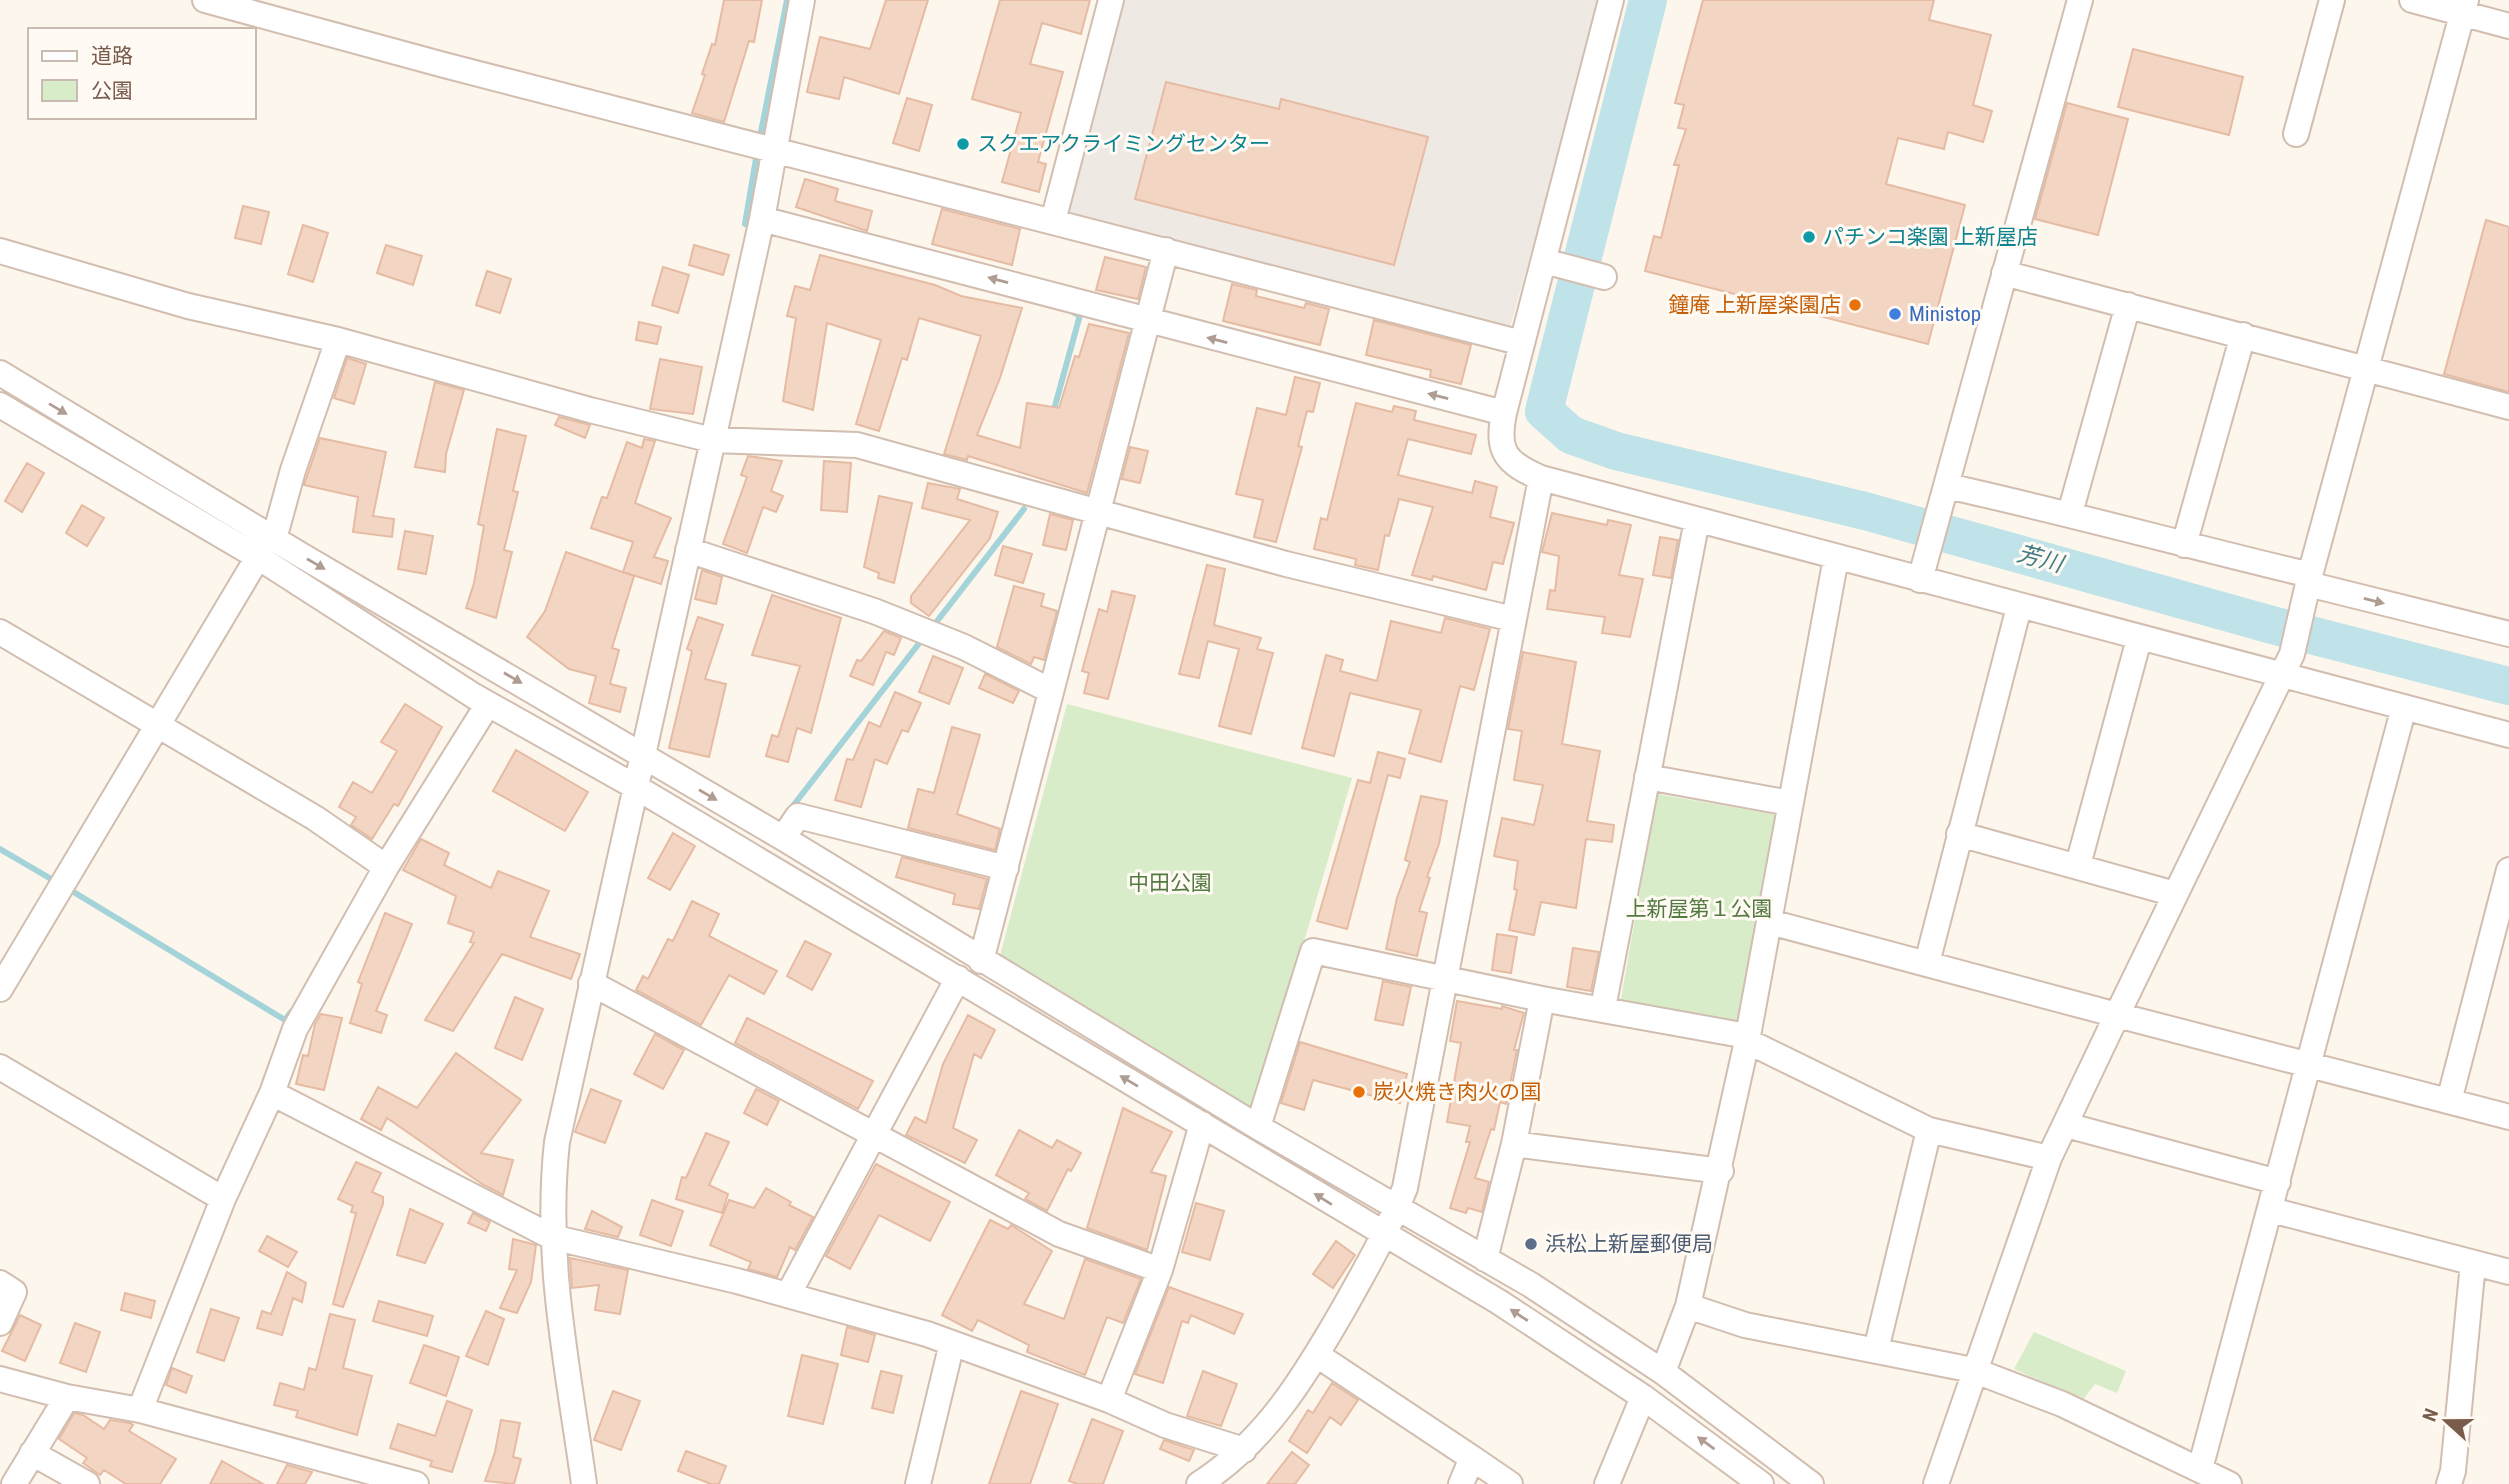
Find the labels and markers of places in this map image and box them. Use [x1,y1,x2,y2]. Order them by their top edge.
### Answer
place label: スクエアクライミングセンター [977,132,1270,156]
marker: スクエアクライミングセンター [955,136,971,152]
place label: パチンコ楽園 上新屋店 [1823,225,2038,249]
marker: パチンコ楽園 上新屋店 [1801,229,1817,245]
place label: 鐘庵 上新屋楽園店 [1668,293,1841,317]
marker: 鐘庵 上新屋楽園店 [1847,297,1863,313]
place label: Ministop [1909,302,1981,326]
marker: Ministop [1887,306,1903,322]
place label: 炭火焼き肉火の国 [1373,1080,1541,1104]
marker: 炭火焼き肉火の国 [1351,1084,1367,1100]
place label: 浜松上新屋郵便局 [1545,1232,1713,1256]
marker: 浜松上新屋郵便局 [1523,1236,1539,1252]

